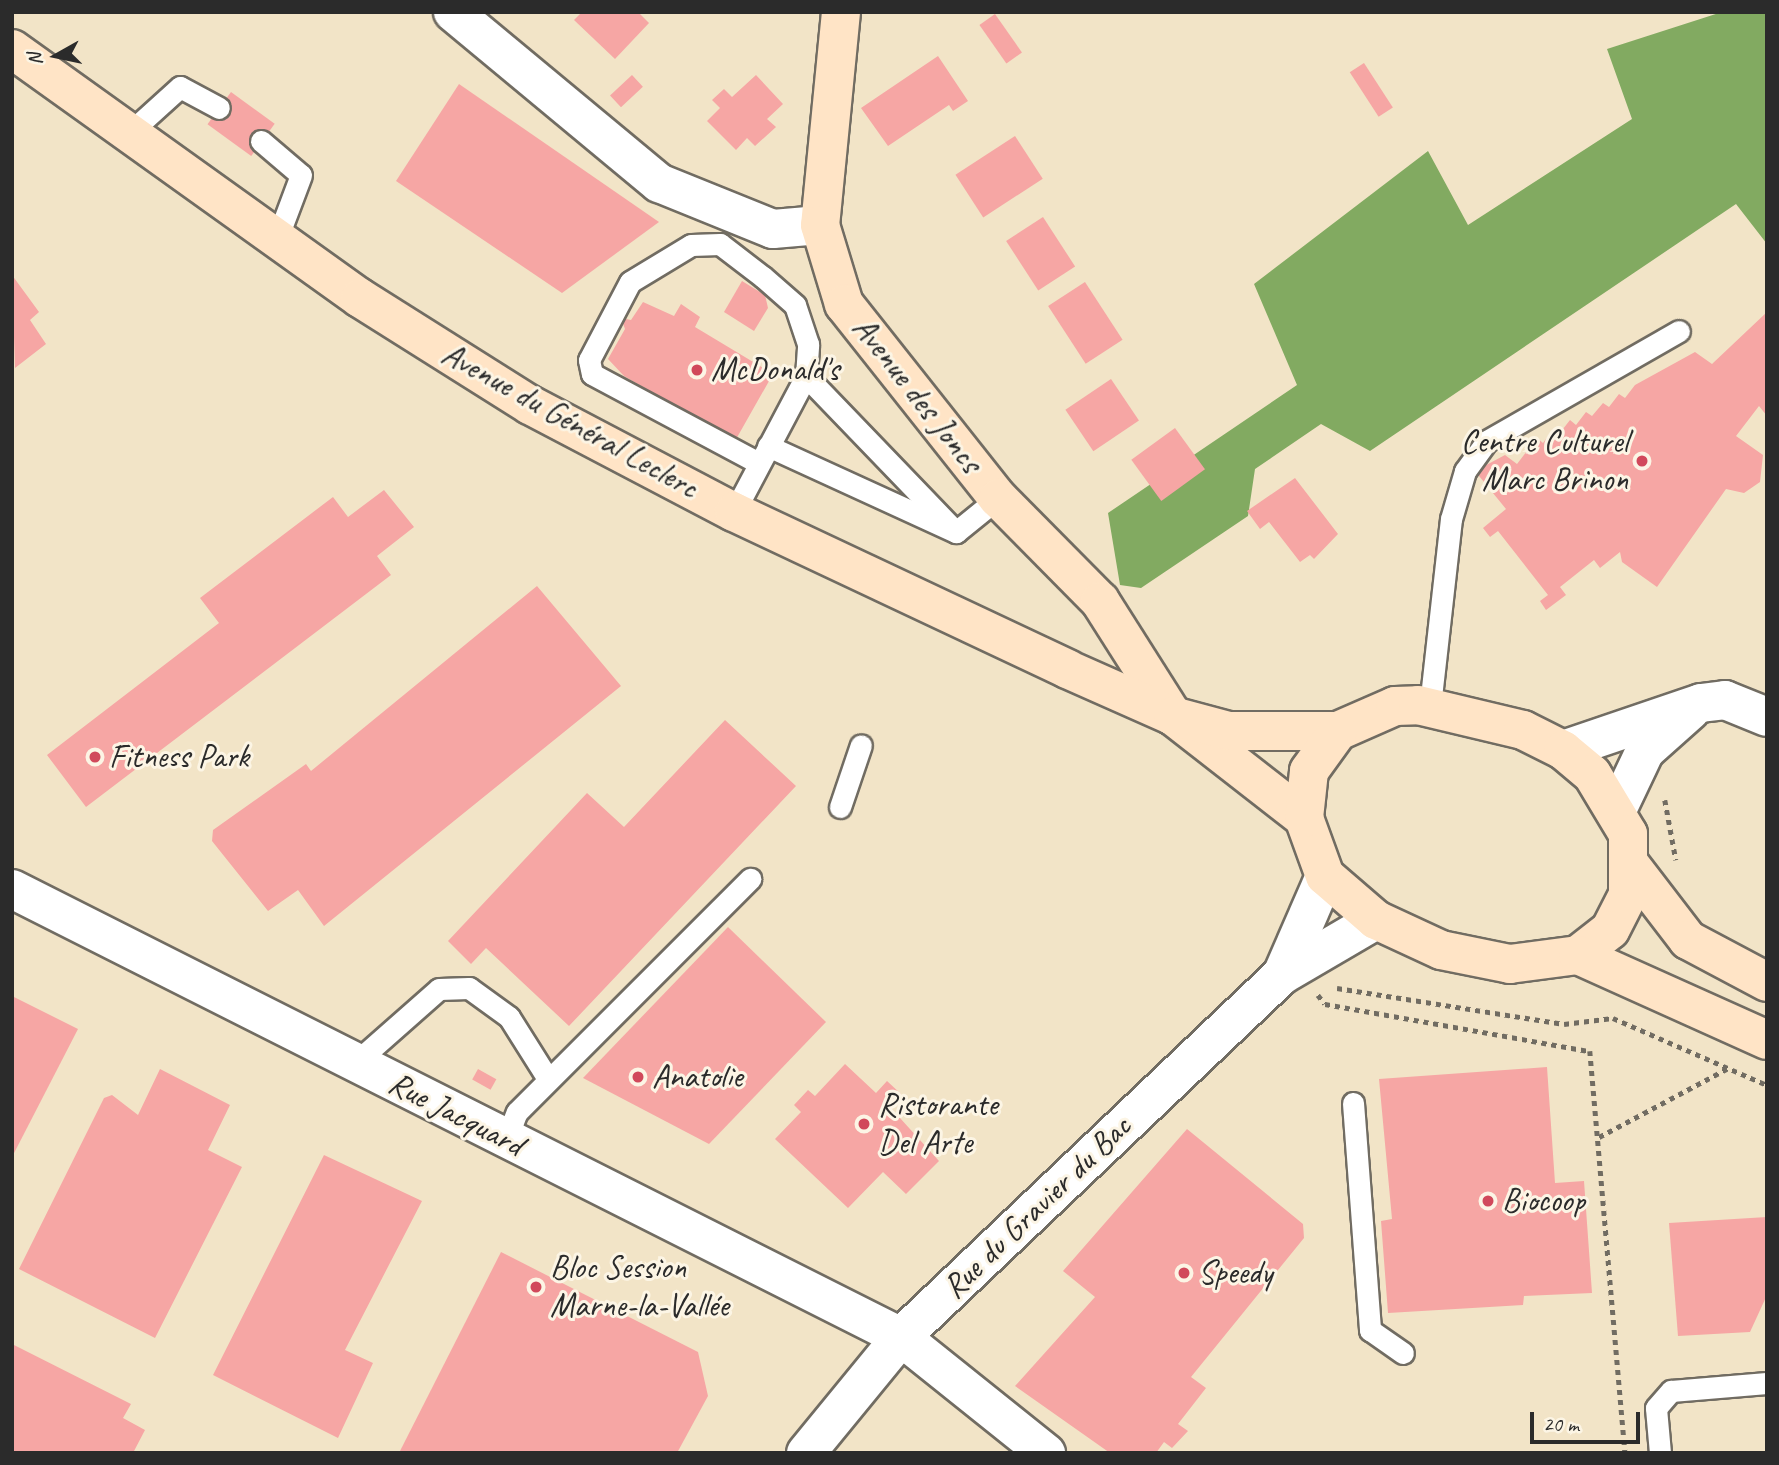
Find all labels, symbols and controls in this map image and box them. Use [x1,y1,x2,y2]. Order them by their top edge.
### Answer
north arrow [21,21,91,91]
text: N [22,52,48,67]
street label: Avenue des Joncs [844,310,990,480]
street label: Avenue du Général Leclerc [436,335,704,507]
place label: McDonald's [711,350,839,390]
marker: McDonald's [689,362,705,378]
place label: Centre Culturel Marc Brinon [1461,422,1628,500]
marker: Centre Culturel Marc Brinon [1634,453,1650,469]
place label: Fitness Park [109,737,250,777]
marker: Fitness Park [87,749,103,765]
place label: Anatolie [652,1057,743,1097]
street label: Rue Jacquard [382,1063,530,1165]
marker: Anatolie [630,1069,646,1085]
place label: Ristorante Del Arte [878,1085,998,1163]
street label: Rue du Gravier du Bac [935,1107,1139,1307]
marker: Ristorante Del Arte [856,1116,872,1132]
place label: Biocoop [1502,1181,1585,1221]
marker: Biocoop [1480,1193,1496,1209]
place label: Bloc Session Marne-la-Vallée [550,1248,729,1326]
place label: Speedy [1198,1253,1272,1293]
marker: Speedy [1176,1265,1192,1281]
marker: Bloc Session Marne-la-Vallée [528,1279,544,1295]
scale bar [1534,1398,1644,1442]
text: 20 m [1543,1411,1579,1437]

